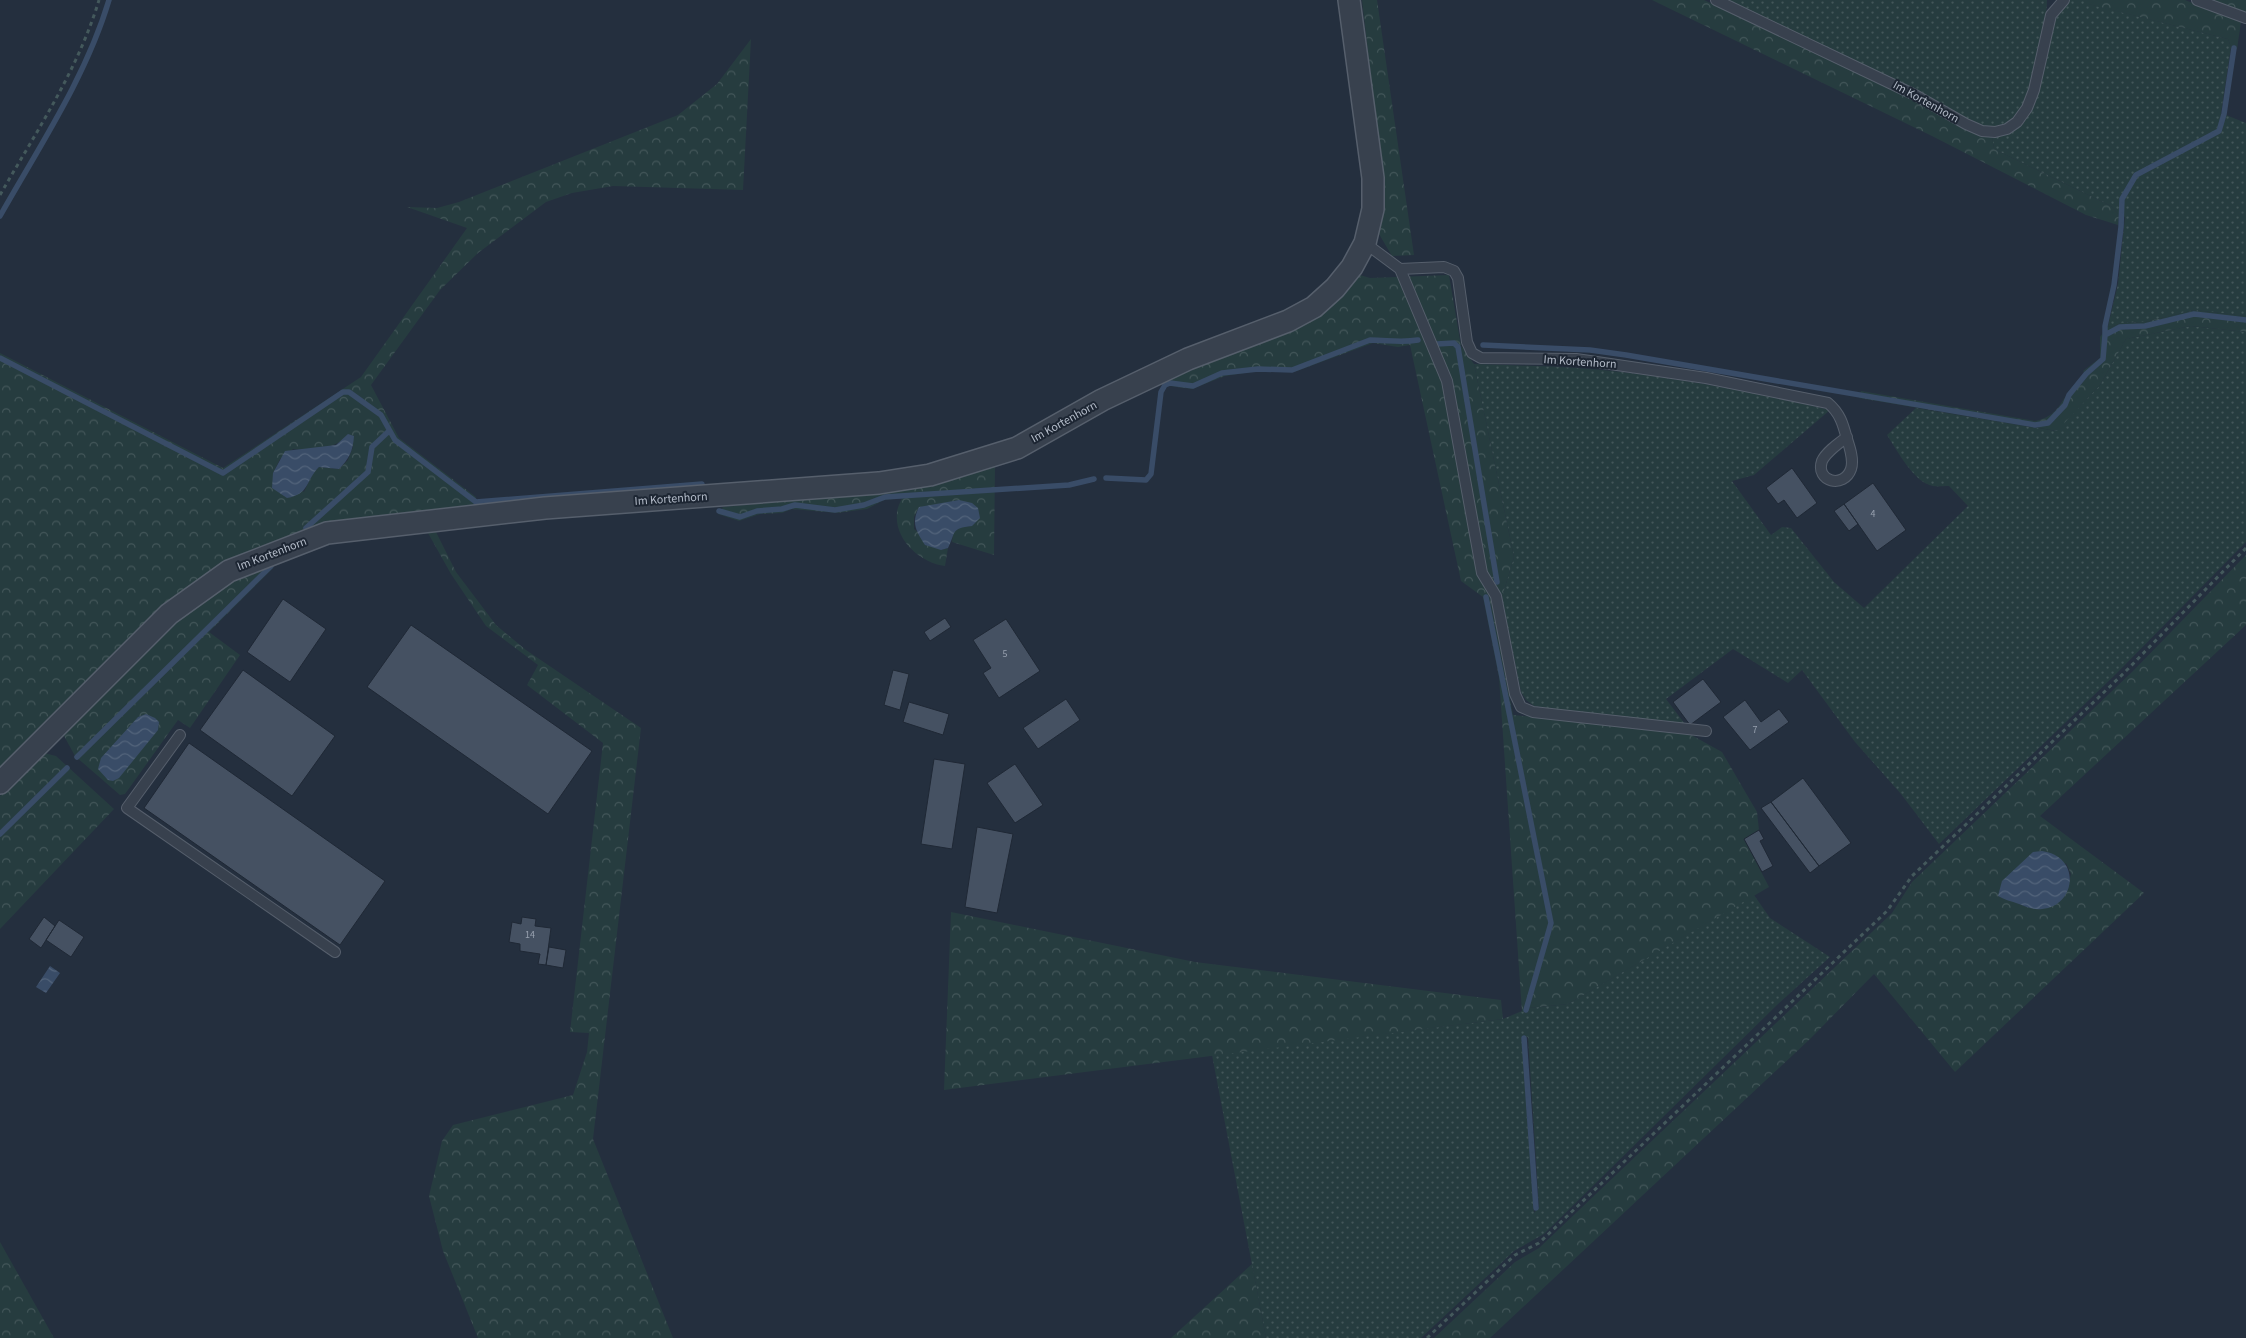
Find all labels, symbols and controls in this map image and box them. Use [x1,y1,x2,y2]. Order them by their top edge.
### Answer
street label: Im Kortenhorn [1890,77,1962,127]
street label: Im Kortenhorn [1543,351,1617,373]
street label: Im Kortenhorn [1028,397,1100,447]
street label: Im Kortenhorn [634,488,708,510]
house number: 4 [1871,507,1876,521]
street label: Im Kortenhorn [235,533,309,575]
house number: 5 [1003,647,1008,661]
house number: 7 [1753,723,1758,737]
house number: 14 [525,928,535,942]

